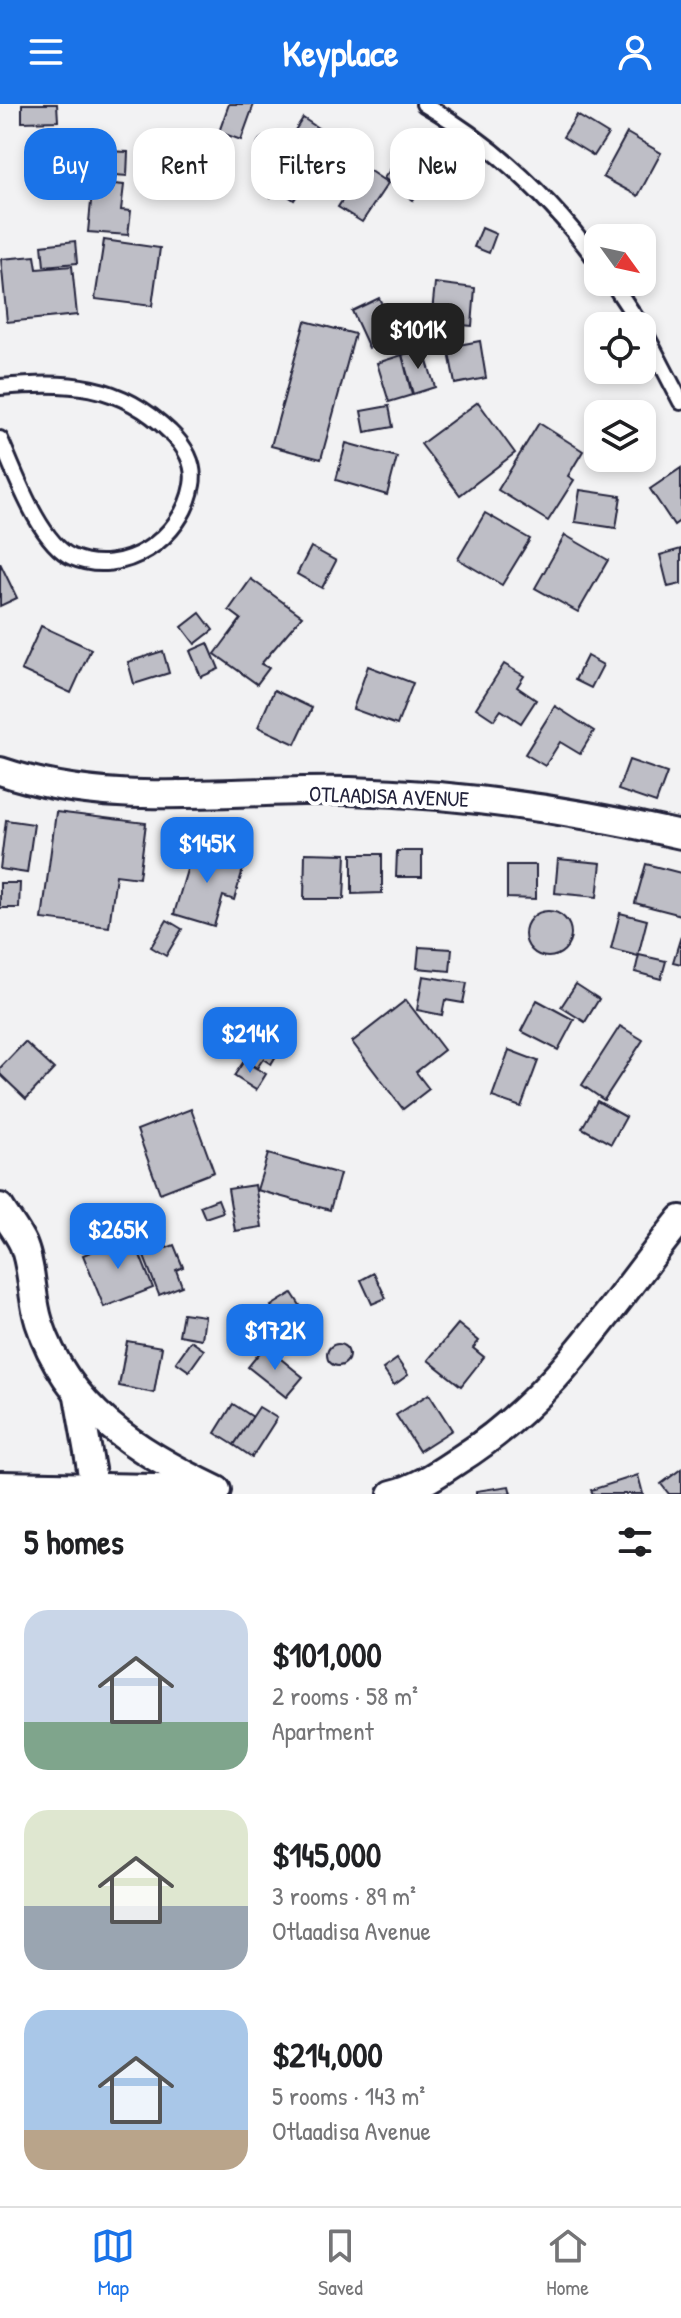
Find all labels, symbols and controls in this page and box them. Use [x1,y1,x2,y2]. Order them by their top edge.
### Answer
text: Keyplace [283,28,398,77]
icon: menu [24,30,68,74]
icon: person [613,30,657,74]
chip: Buy [24,128,117,200]
chip: Rent [133,128,235,200]
chip: Filters [251,128,374,200]
chip: New [390,128,485,200]
north arrow [584,224,656,296]
map controls [584,224,656,472]
pin: $101K [362,303,474,371]
text: $101K [389,311,447,346]
button: locate [584,312,656,384]
button: layers [584,400,656,472]
street label: OTLAADISA AVENUE [308,778,470,814]
pin: $145K [151,817,263,885]
text: $145K [179,825,235,860]
pin: $214K [194,1007,306,1075]
text: $214K [221,1015,279,1050]
pin: $265K [62,1203,174,1271]
text: $265K [88,1211,148,1246]
pin: $172K [219,1304,331,1372]
text: $172K [244,1312,306,1347]
text: 5 homes [24,1519,124,1565]
icon: filters [613,1520,657,1564]
text: $101,000 [272,1632,382,1678]
icon: home [88,1642,184,1738]
text: 2 rooms · 58 m² [272,1678,418,1713]
text: Apartment [272,1713,374,1748]
text: $145,000 [272,1832,381,1878]
icon: home [88,1842,184,1938]
text: 3 rooms · 89 m² [272,1878,416,1913]
text: Otlaadisa Avenue [272,1913,431,1948]
text: $214,000 [272,2032,383,2078]
icon: home [88,2042,184,2138]
text: 5 rooms · 143 m² [272,2078,425,2113]
text: Otlaadisa Avenue [272,2113,431,2148]
tab: Map [91,2224,135,2302]
tab: Saved [318,2224,363,2302]
tab: Home [546,2224,590,2302]

